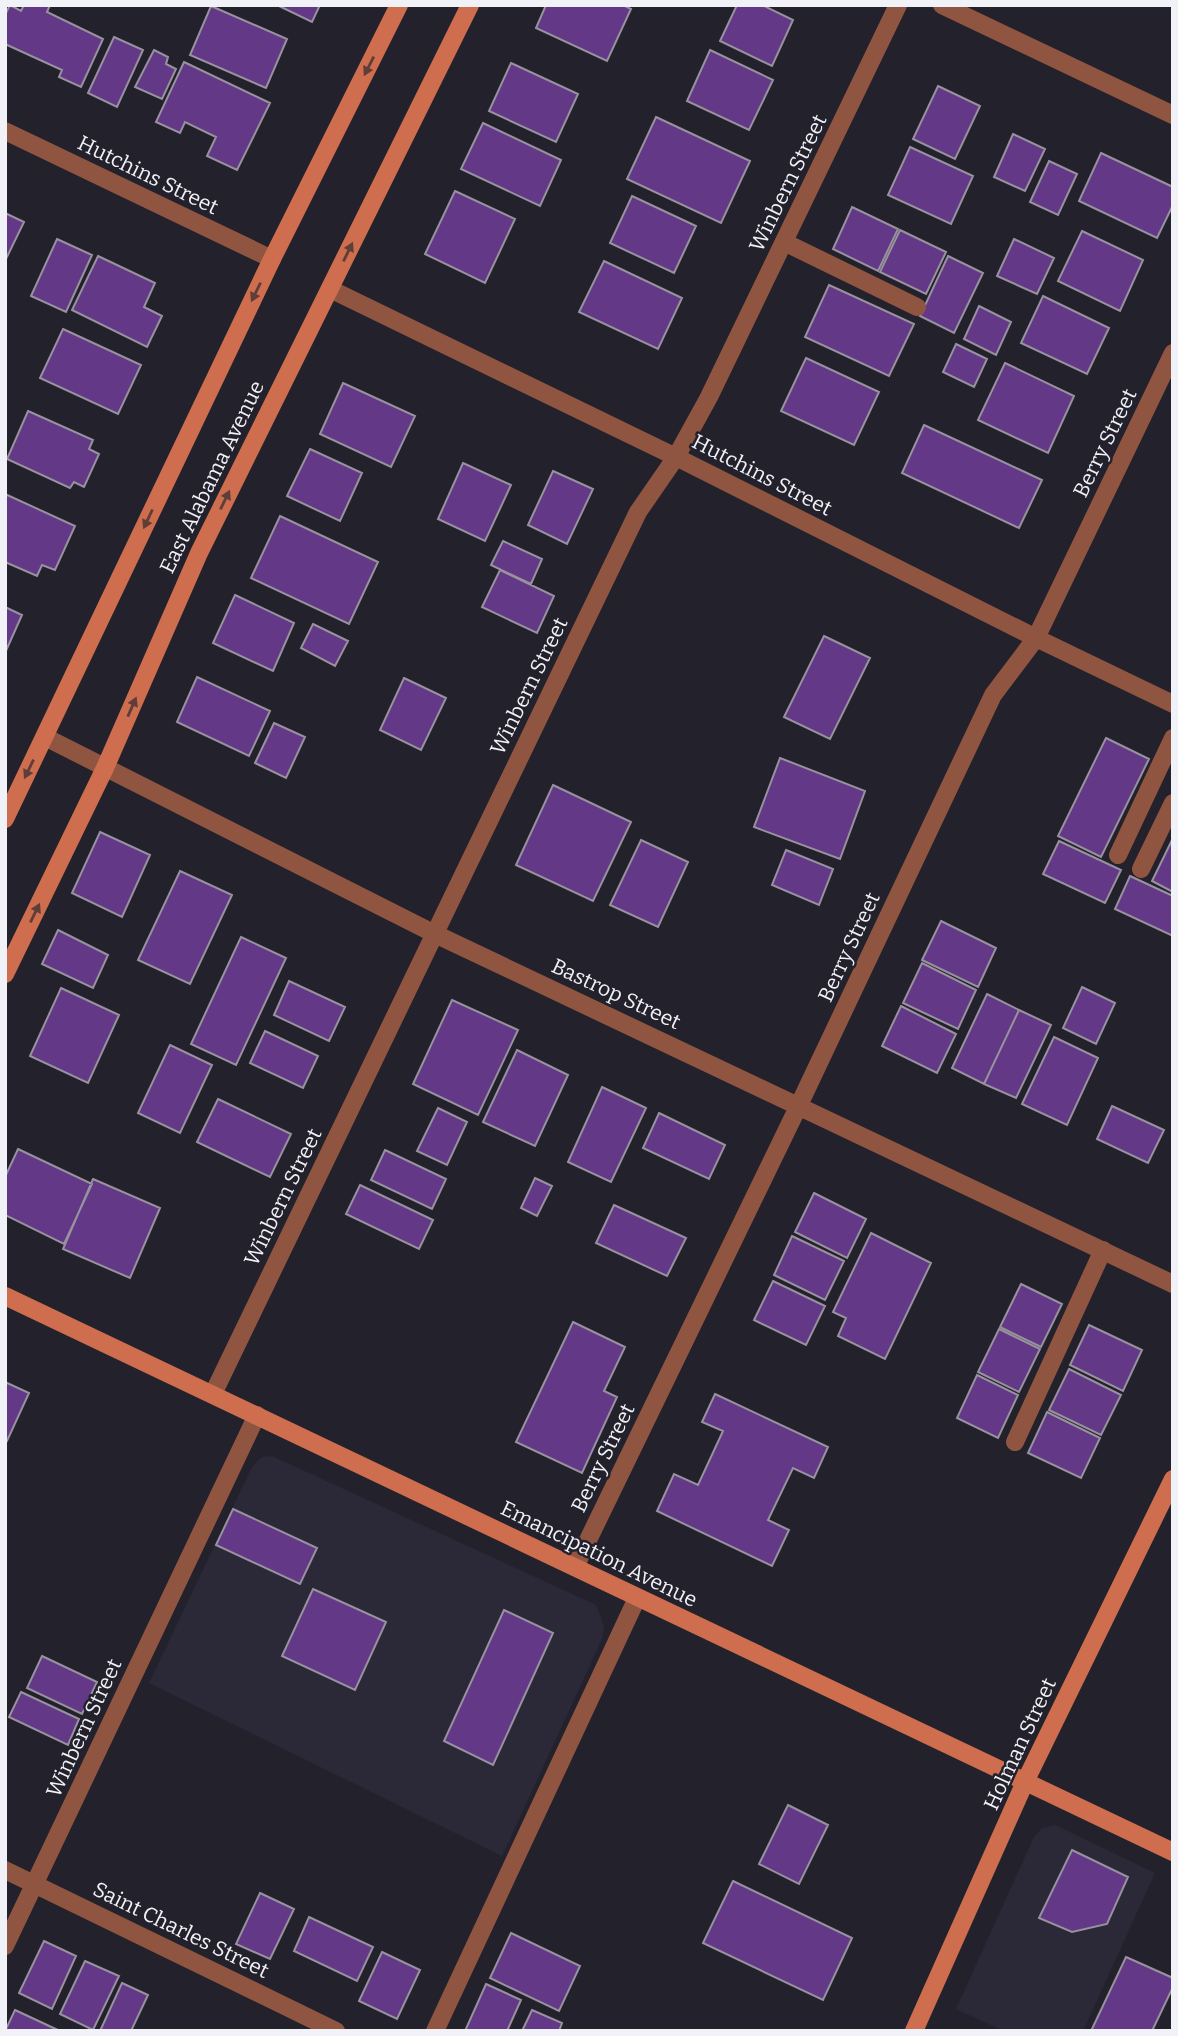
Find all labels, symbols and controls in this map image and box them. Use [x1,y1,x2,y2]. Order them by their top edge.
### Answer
one-way arrow [363,56,374,76]
street label: Winbern Street [744,110,833,256]
street label: Hutchins Street [73,130,223,221]
one-way arrow [342,242,353,262]
one-way arrow [251,282,262,302]
street label: East Alabama Avenue [154,376,270,578]
street label: Berry Street [1067,384,1143,502]
street label: Hutchins Street [688,429,837,522]
one-way arrow [220,490,231,510]
one-way arrow [142,509,154,529]
street label: Winbern Street [485,613,574,759]
one-way arrow [126,696,137,717]
one-way arrow [24,759,35,779]
street label: Berry Street [812,888,886,1006]
one-way arrow [29,903,41,923]
street label: Bastrop Street [547,953,685,1035]
street label: Winbern Street [239,1124,328,1270]
street label: Berry Street [565,1399,641,1517]
street label: Emancipation Avenue [496,1495,702,1613]
street label: Winbern Street [41,1654,128,1801]
street label: Holman Street [978,1673,1062,1814]
street label: Saint Charles Street [89,1876,274,1984]

